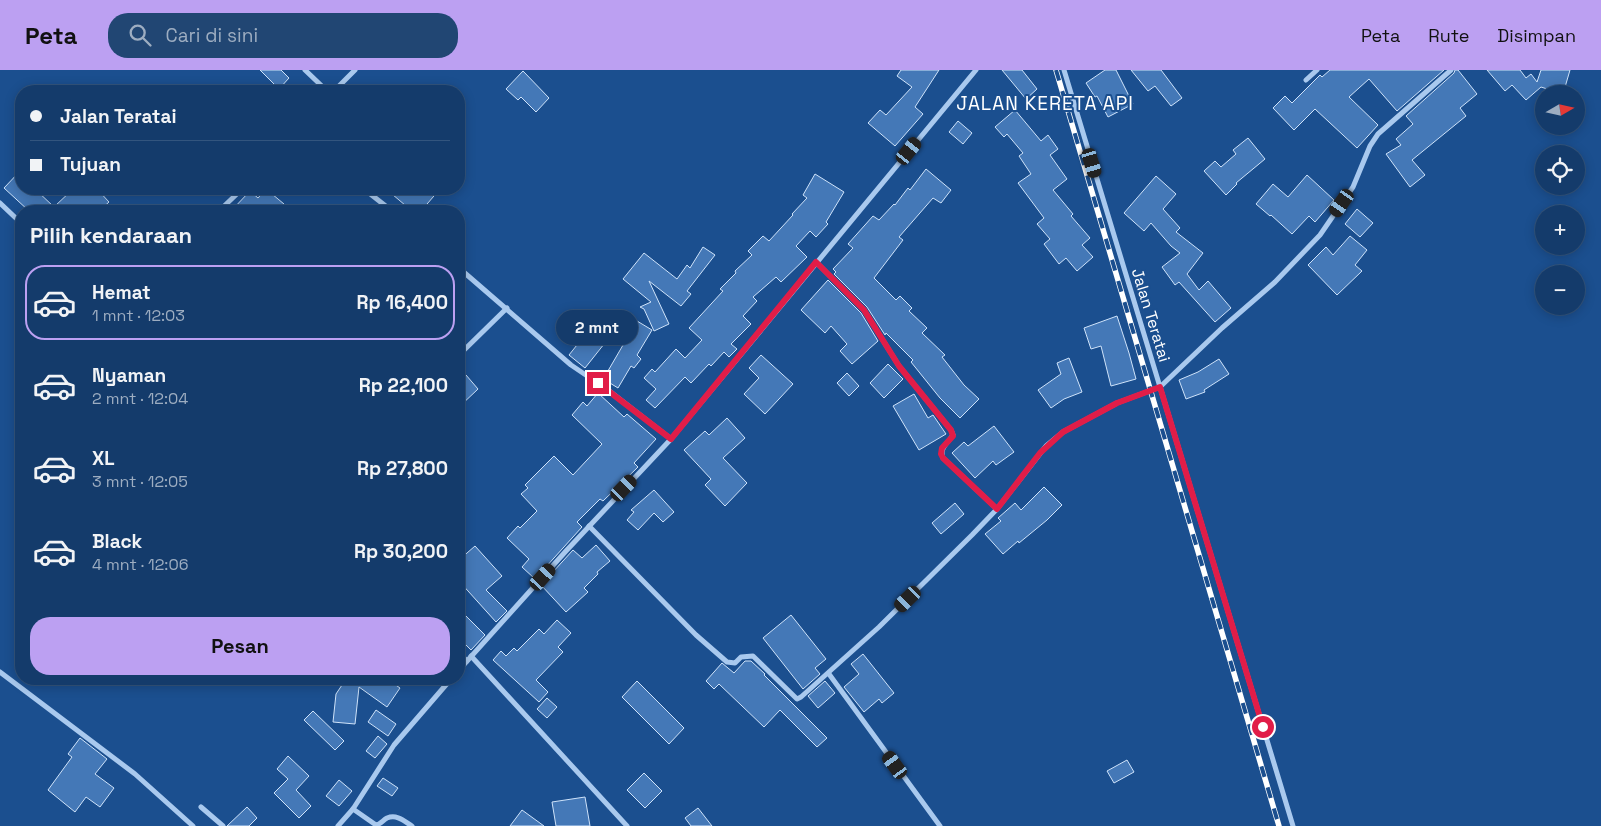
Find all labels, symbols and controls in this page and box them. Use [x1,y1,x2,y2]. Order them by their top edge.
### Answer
search box [108,13,458,58]
text: Peta [25,20,78,51]
icon: search [126,21,154,49]
text: Cari di sini [166,23,258,48]
text: Peta [1361,24,1400,47]
text: Rute [1428,24,1469,47]
text: Disimpan [1497,24,1576,47]
north arrow [1535,85,1585,135]
map controls [1535,85,1585,315]
district label: JALAN KERETA API [956,91,1134,116]
text: Jalan Teratai [60,104,177,129]
car [893,135,924,167]
button: locate [1535,145,1585,195]
car [1080,146,1103,180]
text: Tujuan [60,152,121,177]
car [1327,186,1356,220]
button: + [1535,205,1585,255]
text: Pilih kendaraan [30,221,192,249]
button: − [1535,265,1585,315]
street label: Jalan Teratai [1127,266,1175,364]
icon: car [32,280,77,325]
text: Hemat [92,280,151,305]
text: Rp 16,400 [356,290,448,315]
text: 1 mnt · 12:03 [92,305,185,326]
callout: 2 mnt [557,310,639,346]
text: 2 mnt [575,317,619,338]
icon: car [32,363,77,408]
text: Nyaman [92,363,166,388]
route end [587,372,609,394]
text: Rp 22,100 [359,373,448,398]
text: 2 mnt · 12:04 [92,388,188,409]
icon: car [32,446,77,491]
text: XL [92,446,115,471]
text: Rp 27,800 [357,456,448,481]
text: 3 mnt · 12:05 [92,471,188,492]
car [608,472,639,504]
icon: car [32,529,77,574]
text: Black [92,529,142,554]
text: Rp 30,200 [354,539,448,564]
text: 4 mnt · 12:06 [92,554,188,575]
car [527,561,558,593]
car [891,583,924,615]
button: Pesan [30,617,450,675]
route start [1252,716,1274,738]
car [880,748,909,782]

